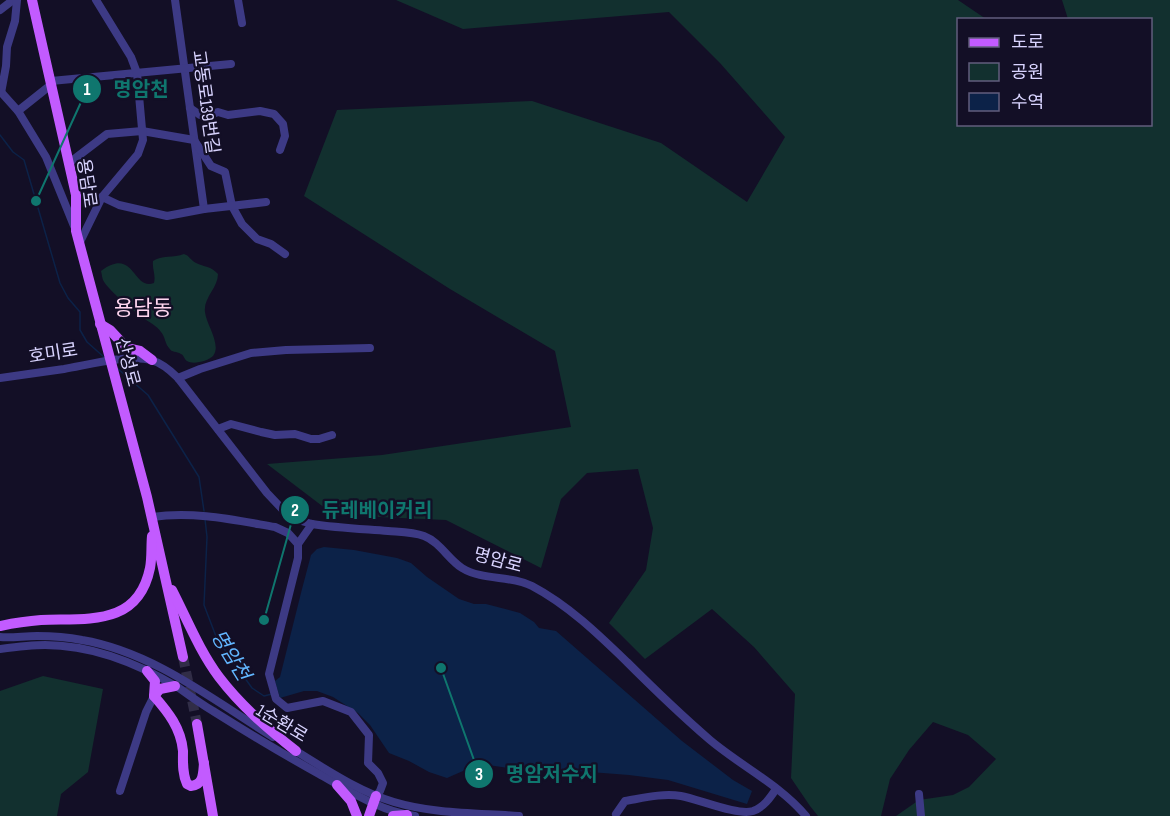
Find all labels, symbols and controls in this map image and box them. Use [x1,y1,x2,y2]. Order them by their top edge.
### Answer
legend [957,18,1152,126]
text: 도로 [1011,32,1044,53]
street label: 교동로139번길 [188,49,223,155]
text: 공원 [1011,62,1044,83]
callout: 명암천 [72,70,181,108]
text: 명암천 [113,78,169,102]
text: 1 [83,79,91,100]
text: 수역 [1011,92,1044,113]
street label: 용담로 [73,157,100,209]
district label: 용담동 [114,296,172,321]
street label: 산성로 [111,335,144,389]
street label: 호미로 [27,339,79,368]
callout: 듀레베이커리 [280,491,445,529]
text: 듀레베이커리 [322,499,432,523]
text: 2 [291,500,299,521]
street label: 명암로 [471,544,525,577]
water label: 명암천 [205,626,256,687]
street label: 1순환로 [252,700,311,747]
callout: 명암저수지 [464,755,610,793]
text: 명암저수지 [506,763,598,787]
text: 3 [475,764,483,785]

